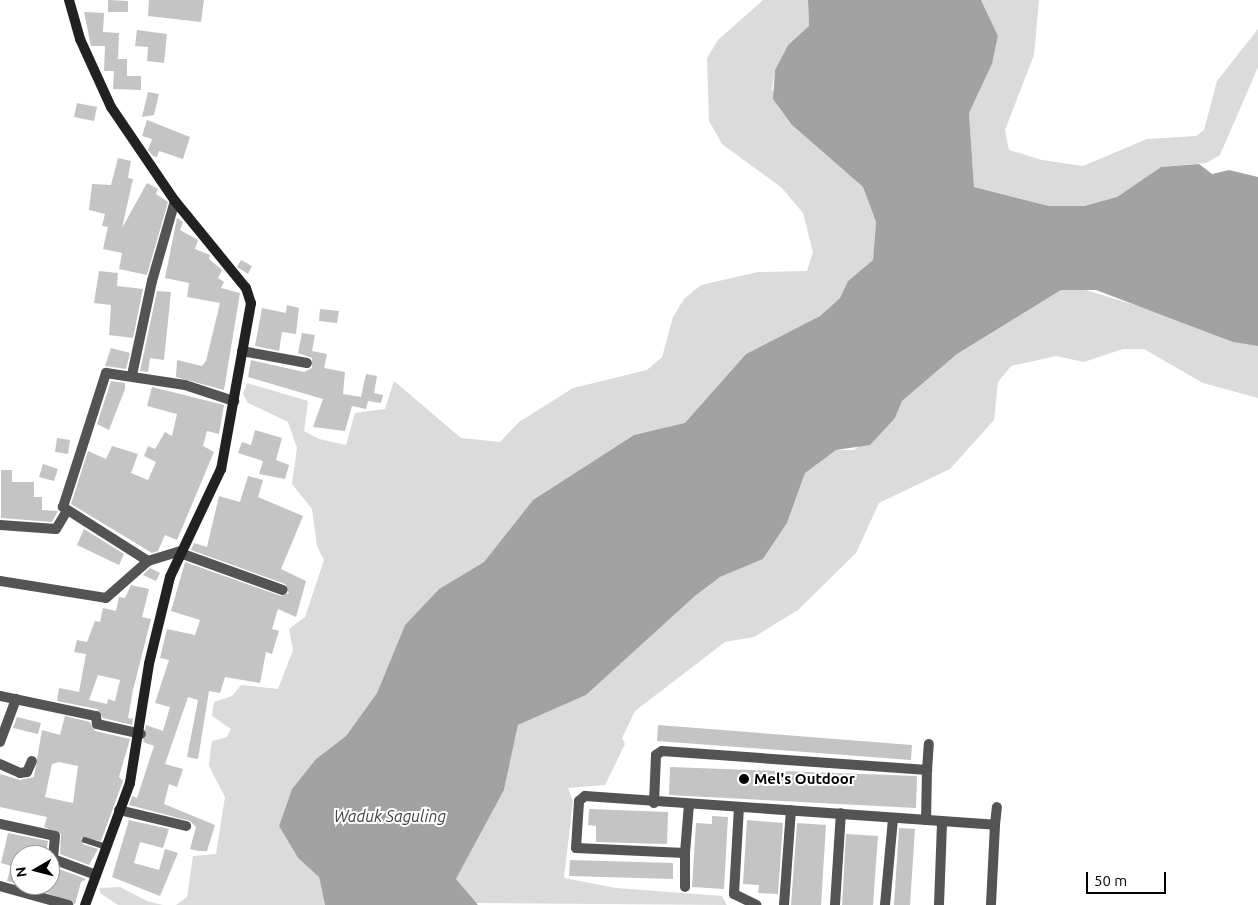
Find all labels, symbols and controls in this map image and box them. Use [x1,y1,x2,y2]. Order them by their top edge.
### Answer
place label: Mel's Outdoor [754,770,855,788]
marker: Mel's Outdoor [738,773,750,785]
water label: Waduk Saguling [334,806,446,826]
north arrow [10,845,60,895]
scale bar [1088,862,1168,894]
text: N [12,866,30,878]
text: 50 m [1094,872,1127,889]

